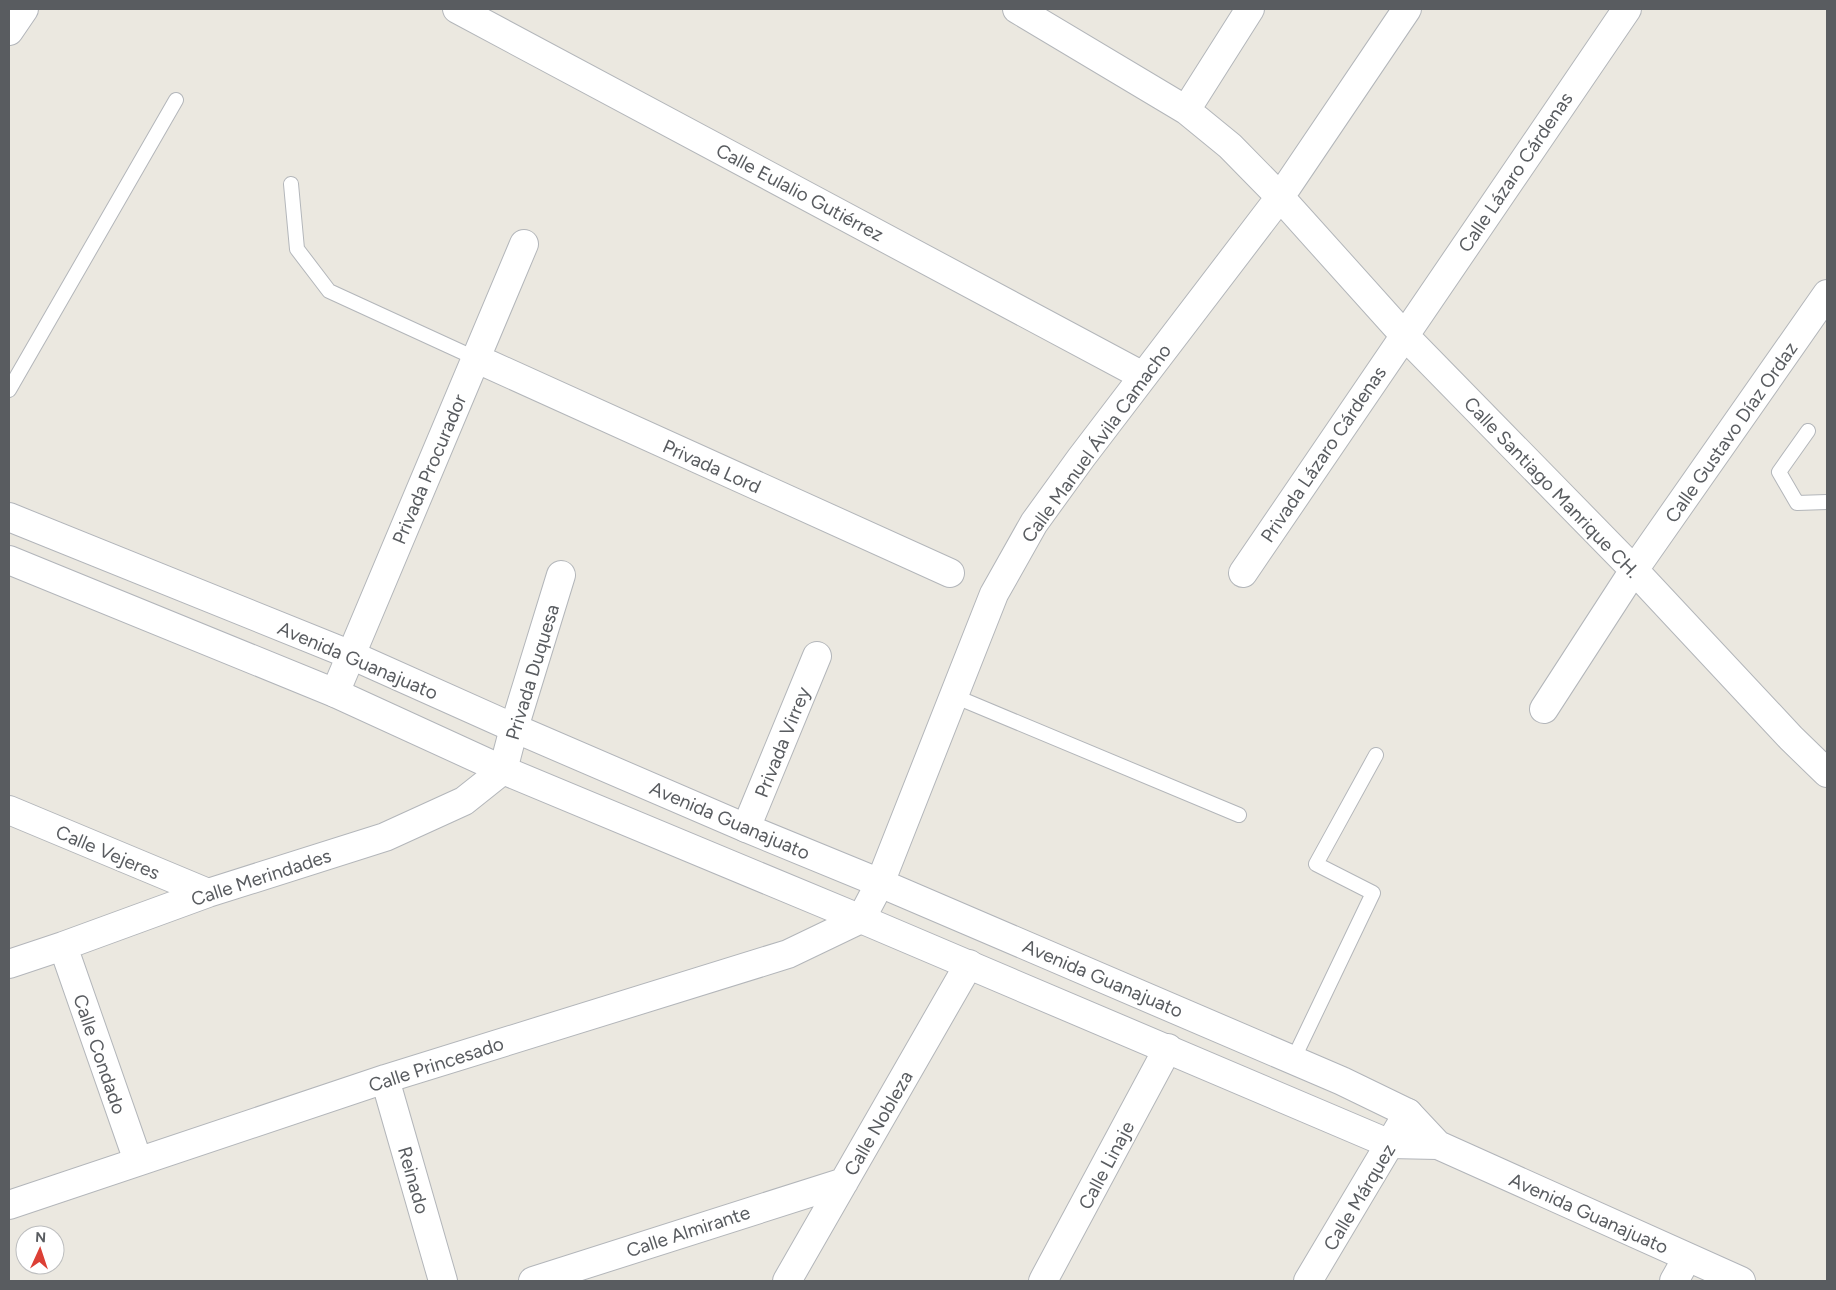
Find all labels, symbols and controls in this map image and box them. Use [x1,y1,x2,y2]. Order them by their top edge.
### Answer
street label: Calle Lázaro Cárdenas [1453,88,1578,257]
street label: Calle Eulalio Gutiérrez [712,139,887,246]
street label: Calle Gustavo Díaz Ordaz [1660,338,1803,527]
street label: Calle Manuel Ávila Camacho [1017,340,1176,547]
street label: Privada Lázaro Cárdenas [1256,362,1391,547]
street label: Privada Procurador [388,390,472,548]
street label: Calle Santiago Manrique CH. [1459,392,1644,583]
street label: Privada Lord [659,435,764,498]
street label: Privada Duquesa [501,601,564,743]
street label: Avenida Guanajuato [274,616,441,705]
street label: Privada Virrey [750,684,815,801]
street label: Avenida Guanajuato [646,776,813,865]
street label: Calle Vejeres [52,820,163,885]
street label: Calle Merindades [188,844,334,911]
street label: Avenida Guanajuato [1019,934,1186,1023]
street label: Calle Condado [68,991,131,1117]
street label: Calle Princesado [366,1032,507,1097]
street label: Calle Nobleza [839,1067,918,1180]
street label: Calle Linaje [1074,1117,1139,1213]
street label: Calle Márquez [1319,1140,1400,1255]
street label: Reinado [393,1144,434,1217]
street label: Avenida Guanajuato [1506,1168,1672,1259]
street label: Calle Almirante [623,1201,753,1262]
north arrow [15,1225,65,1275]
text: N [35,1229,47,1246]

